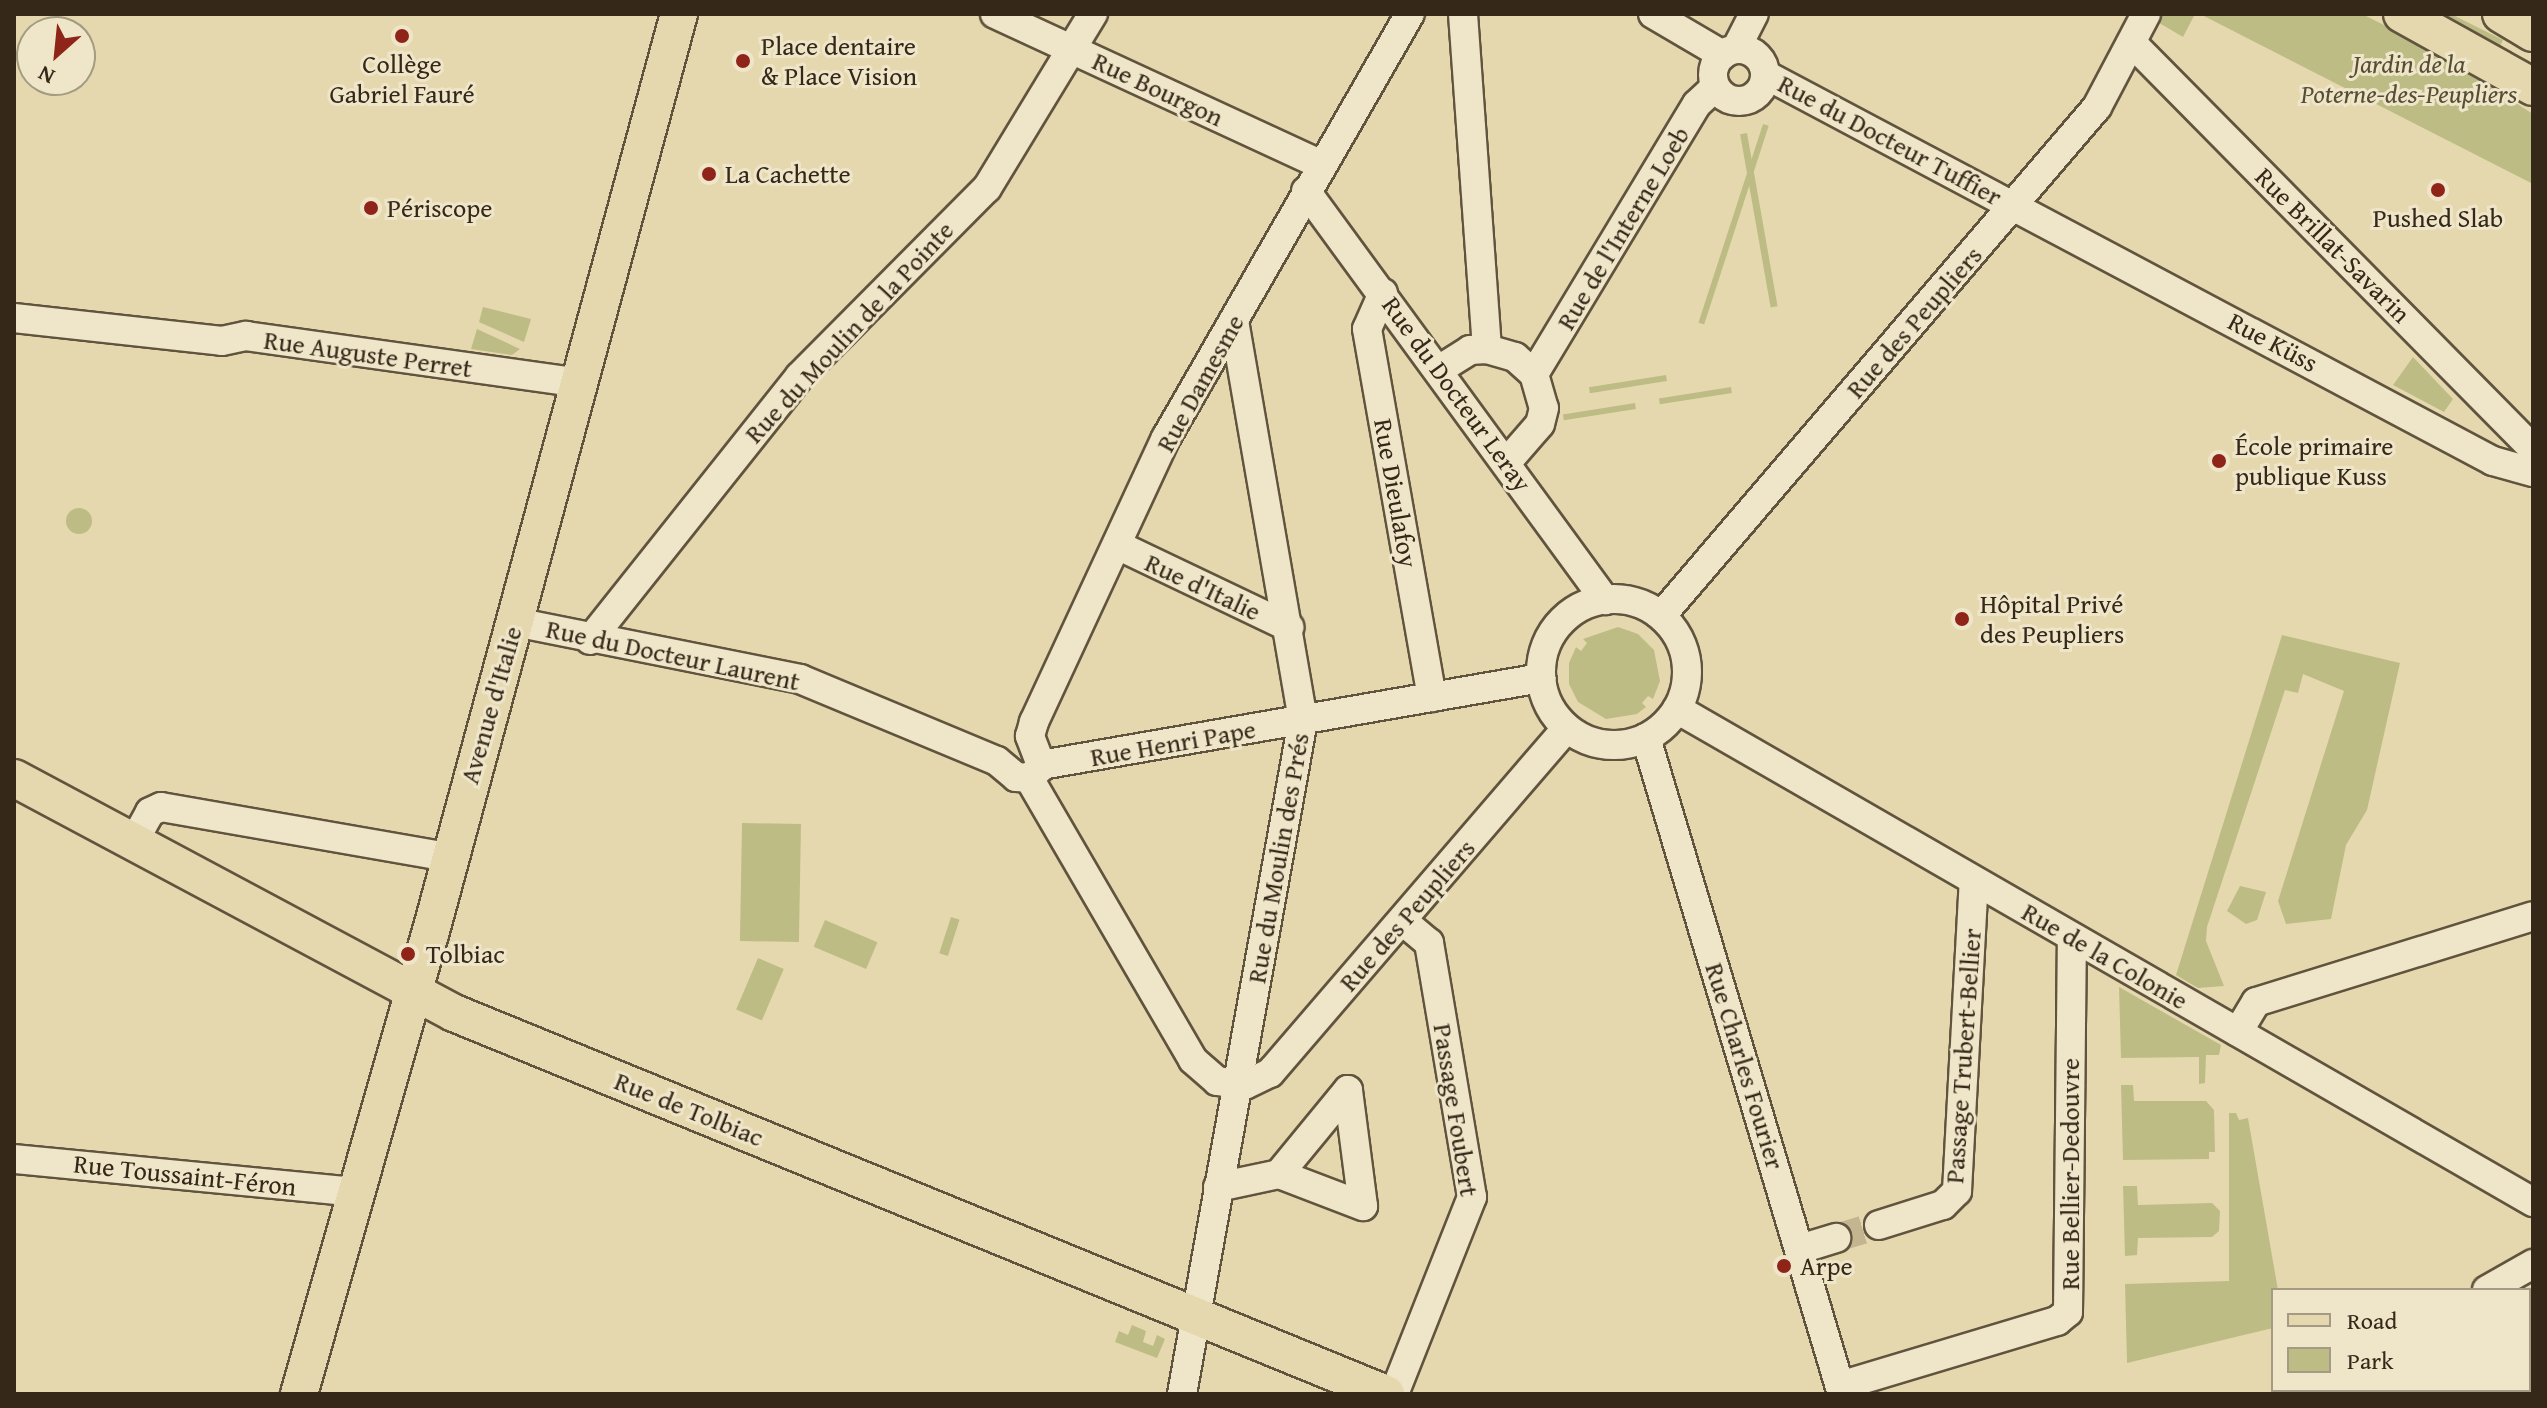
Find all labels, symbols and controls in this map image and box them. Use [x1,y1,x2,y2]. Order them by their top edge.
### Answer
north arrow [16,16,96,96]
marker: Collège Gabriel Fauré [393,27,411,45]
place label: Place dentaire & Place Vision [761,30,917,92]
street label: Rue Bourgon [1088,45,1228,133]
place label: Collège Gabriel Fauré [329,48,475,110]
park label: Jardin de la Poterne-des-Peupliers [2301,48,2517,110]
marker: Place dentaire & Place Vision [732,50,754,72]
text: N [32,58,60,93]
street label: Rue du Docteur Tuffier [1773,68,2007,212]
street label: Rue de l'Interne Loeb [1550,121,1696,335]
place label: La Cachette [725,158,851,190]
street label: Rue Brillat-Savarin [2249,161,2417,329]
marker: La Cachette [700,165,718,183]
marker: Pushed Slab [2429,181,2447,199]
place label: Périscope [387,192,493,224]
marker: Périscope [362,199,380,217]
place label: Pushed Slab [2373,202,2503,234]
street label: Rue du Moulin de la Pointe [738,215,960,449]
street label: Rue des Peupliers [1840,240,1988,404]
street label: Rue du Docteur Leray [1376,290,1538,498]
street label: Rue Küss [2223,305,2323,379]
street label: Rue Damesme [1149,309,1251,457]
street label: Rue Auguste Perret [262,324,474,384]
street label: Rue Dieulafoy [1368,416,1424,570]
place label: École primaire publique Kuss [2235,430,2394,492]
marker: École primaire publique Kuss [2210,452,2228,470]
street label: Rue d'Italie [1140,547,1266,627]
place label: Hôpital Privé des Peupliers [1980,588,2124,650]
marker: Hôpital Privé des Peupliers [1951,608,1973,630]
street label: Rue du Docteur Laurent [543,613,803,697]
street label: Avenue d'Italie [454,623,528,787]
street label: Rue Henri Pape [1088,713,1258,773]
street label: Rue du Moulin des Prés [1241,730,1315,986]
street label: Rue des Peupliers [1333,833,1481,997]
street label: Rue de la Colonie [2017,896,2193,1016]
street label: Passage Trubert-Bellier [1939,927,1987,1185]
place label: Tolbiac [426,938,505,970]
marker: Tolbiac [397,943,419,965]
street label: Rue Charles Fourier [1699,959,1791,1173]
street label: Passage Foubert [1427,1021,1485,1199]
street label: Rue Bellier-Dedouvre [2054,1058,2086,1290]
street label: Rue de Tolbiac [610,1065,768,1153]
street label: Rue Toussaint-Féron [72,1148,298,1202]
place label: Arpe [1800,1250,1853,1282]
marker: Arpe [1775,1257,1793,1275]
legend [2271,1288,2531,1392]
text: Road [2347,1303,2397,1338]
text: Park [2347,1343,2393,1378]

